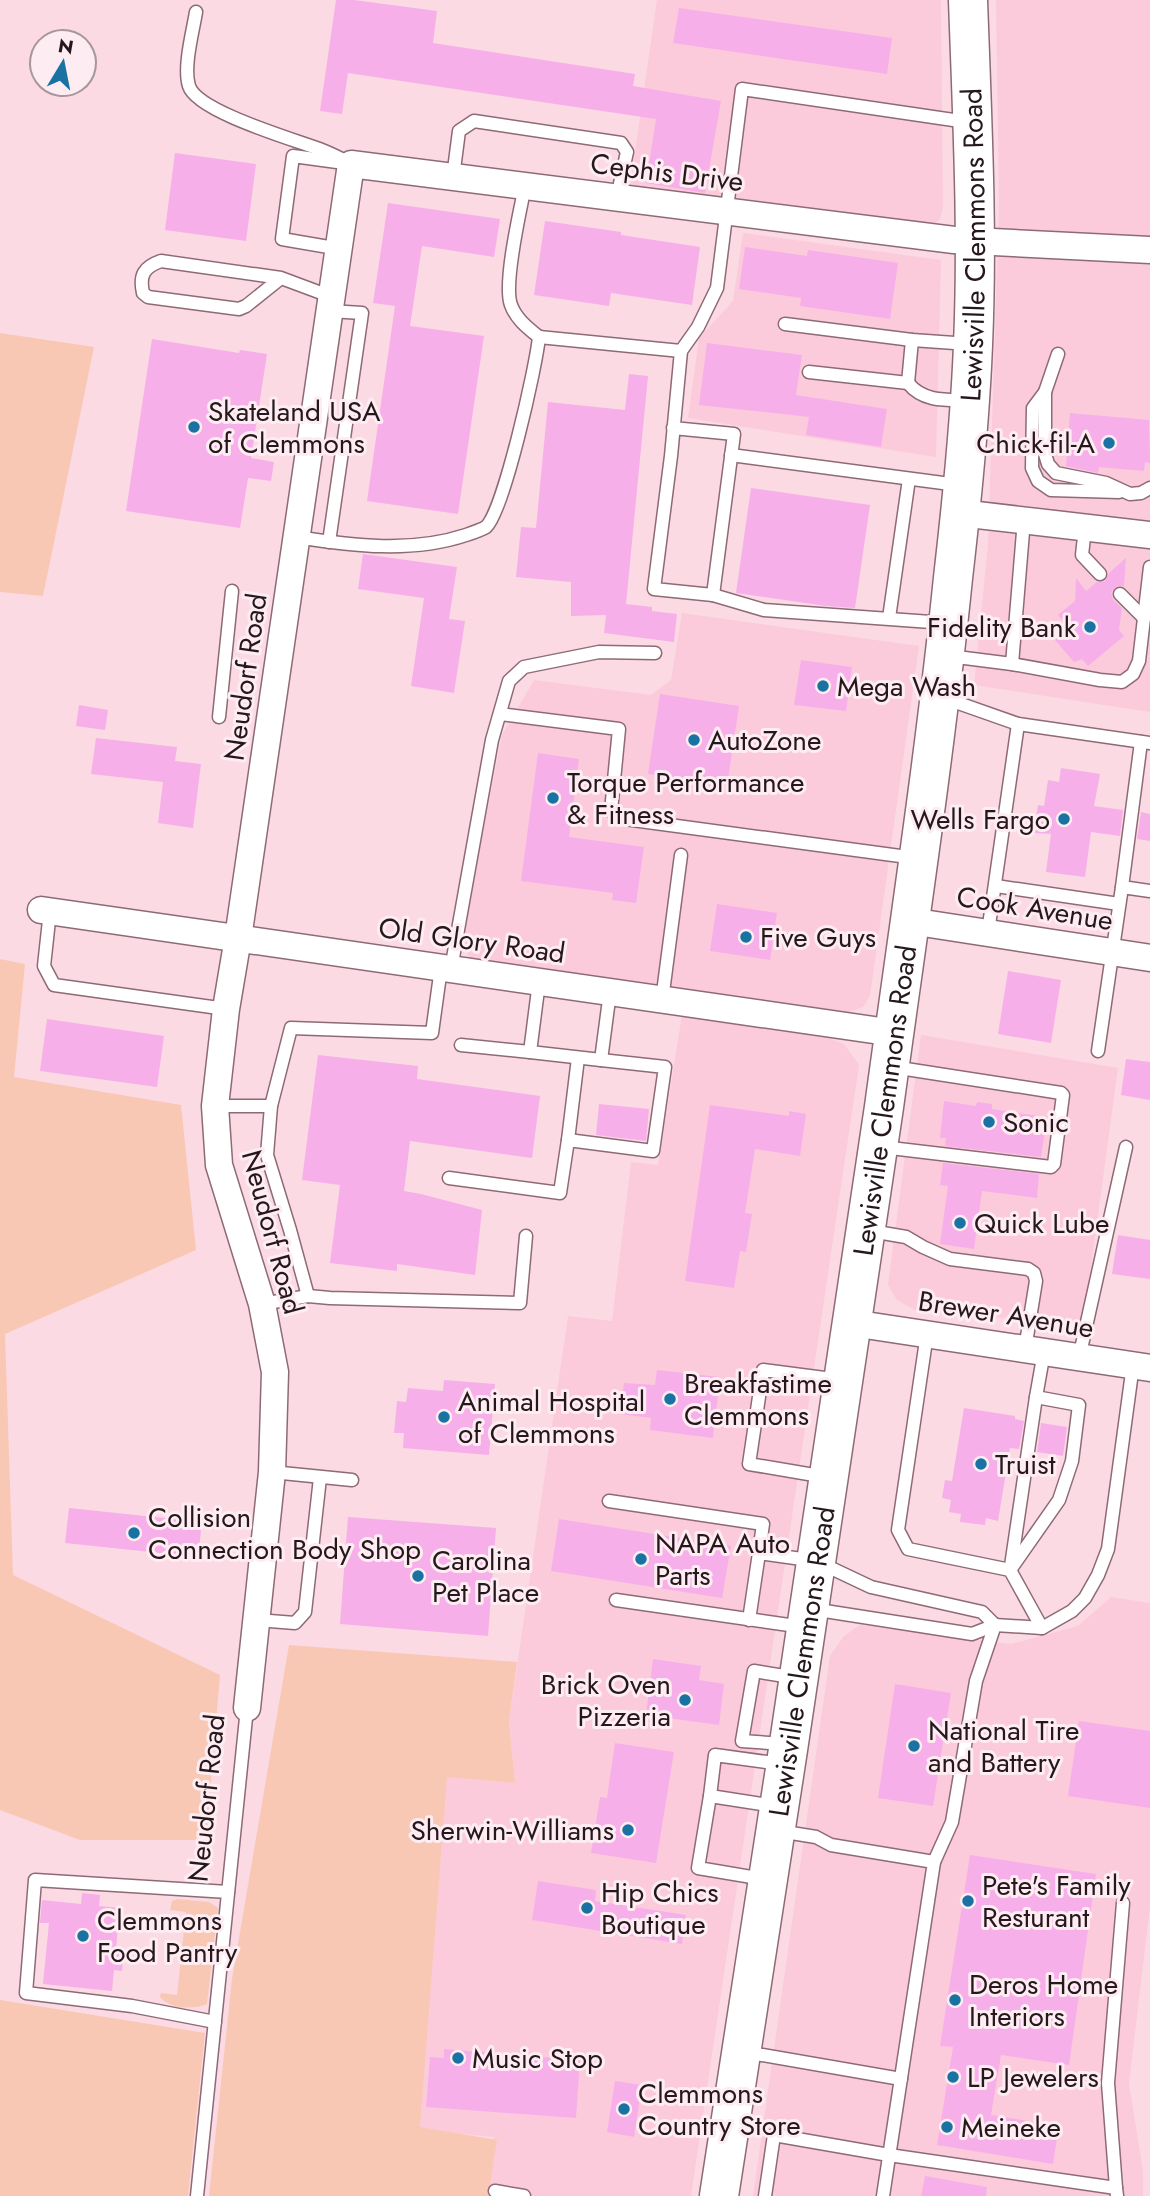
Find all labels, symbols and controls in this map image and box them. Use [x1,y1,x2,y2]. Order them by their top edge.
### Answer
north arrow [28,28,98,98]
text: N [56,32,76,61]
street label: Lewisville Clemmons Road [950,88,996,403]
street label: Cephis Drive [588,143,746,202]
place label: Skateland USA of Clemmons [208,391,381,464]
marker: Skateland USA of Clemmons [186,419,202,435]
place label: Chick-fil-A [976,423,1096,464]
marker: Chick-fil-A [1101,435,1117,451]
street label: Neudorf Road [213,591,278,763]
place label: Fidelity Bank [927,607,1077,648]
marker: Fidelity Bank [1082,619,1098,635]
place label: Mega Wash [837,666,976,707]
marker: Mega Wash [815,678,831,694]
place label: AutoZone [708,720,821,761]
marker: AutoZone [686,732,702,748]
place label: Torque Performance & Fitness [567,762,804,835]
marker: Torque Performance & Fitness [545,790,561,806]
place label: Wells Fargo [910,799,1050,840]
marker: Wells Fargo [1056,811,1072,827]
street label: Cook Avenue [954,876,1116,941]
street label: Old Glory Road [376,907,568,974]
place label: Five Guys [760,917,876,958]
marker: Five Guys [738,929,754,945]
street label: Lewisville Clemmons Road [843,943,927,1259]
place label: Sonic [1003,1102,1069,1143]
marker: Sonic [981,1114,997,1130]
street label: Neudorf Road [231,1145,314,1319]
place label: Quick Lube [974,1203,1109,1244]
marker: Quick Lube [952,1215,968,1231]
street label: Brewer Avenue [915,1280,1097,1349]
place label: Breakfastime Clemmons [684,1363,832,1436]
place label: Animal Hospital of Clemmons [458,1381,645,1454]
marker: Breakfastime Clemmons [662,1391,678,1407]
marker: Animal Hospital of Clemmons [436,1409,452,1425]
place label: Truist [995,1444,1056,1485]
marker: Truist [973,1456,989,1472]
place label: Collision Connection Body Shop [148,1497,421,1570]
street label: Lewisville Clemmons Road [758,1503,846,1819]
place label: NAPA Auto Parts [655,1523,790,1596]
marker: Collision Connection Body Shop [126,1525,142,1541]
place label: Carolina Pet Place [432,1540,539,1613]
marker: NAPA Auto Parts [633,1551,649,1567]
marker: Carolina Pet Place [410,1568,426,1584]
place label: Brick Oven Pizzeria [541,1664,671,1737]
marker: Brick Oven Pizzeria [677,1692,693,1708]
place label: National Tire and Battery [928,1710,1079,1783]
street label: Neudorf Road [177,1712,236,1884]
marker: National Tire and Battery [906,1738,922,1754]
place label: Sherwin-Williams [410,1810,614,1851]
marker: Sherwin-Williams [620,1822,636,1838]
place label: Pete's Family Resturant [982,1865,1131,1938]
place label: Hip Chics Boutique [601,1872,719,1945]
marker: Pete's Family Resturant [960,1893,976,1909]
place label: Clemmons Food Pantry [97,1900,238,1973]
marker: Hip Chics Boutique [579,1900,595,1916]
marker: Clemmons Food Pantry [75,1928,91,1944]
place label: Deros Home Interiors [969,1964,1118,2037]
marker: Deros Home Interiors [947,1992,963,2008]
place label: Music Stop [472,2038,603,2079]
marker: Music Stop [450,2050,466,2066]
place label: LP Jewelers [967,2057,1099,2098]
marker: LP Jewelers [945,2069,961,2085]
place label: Clemmons Country Store [638,2073,801,2146]
marker: Clemmons Country Store [616,2101,632,2117]
place label: Meineke [961,2107,1061,2148]
marker: Meineke [939,2119,955,2135]

